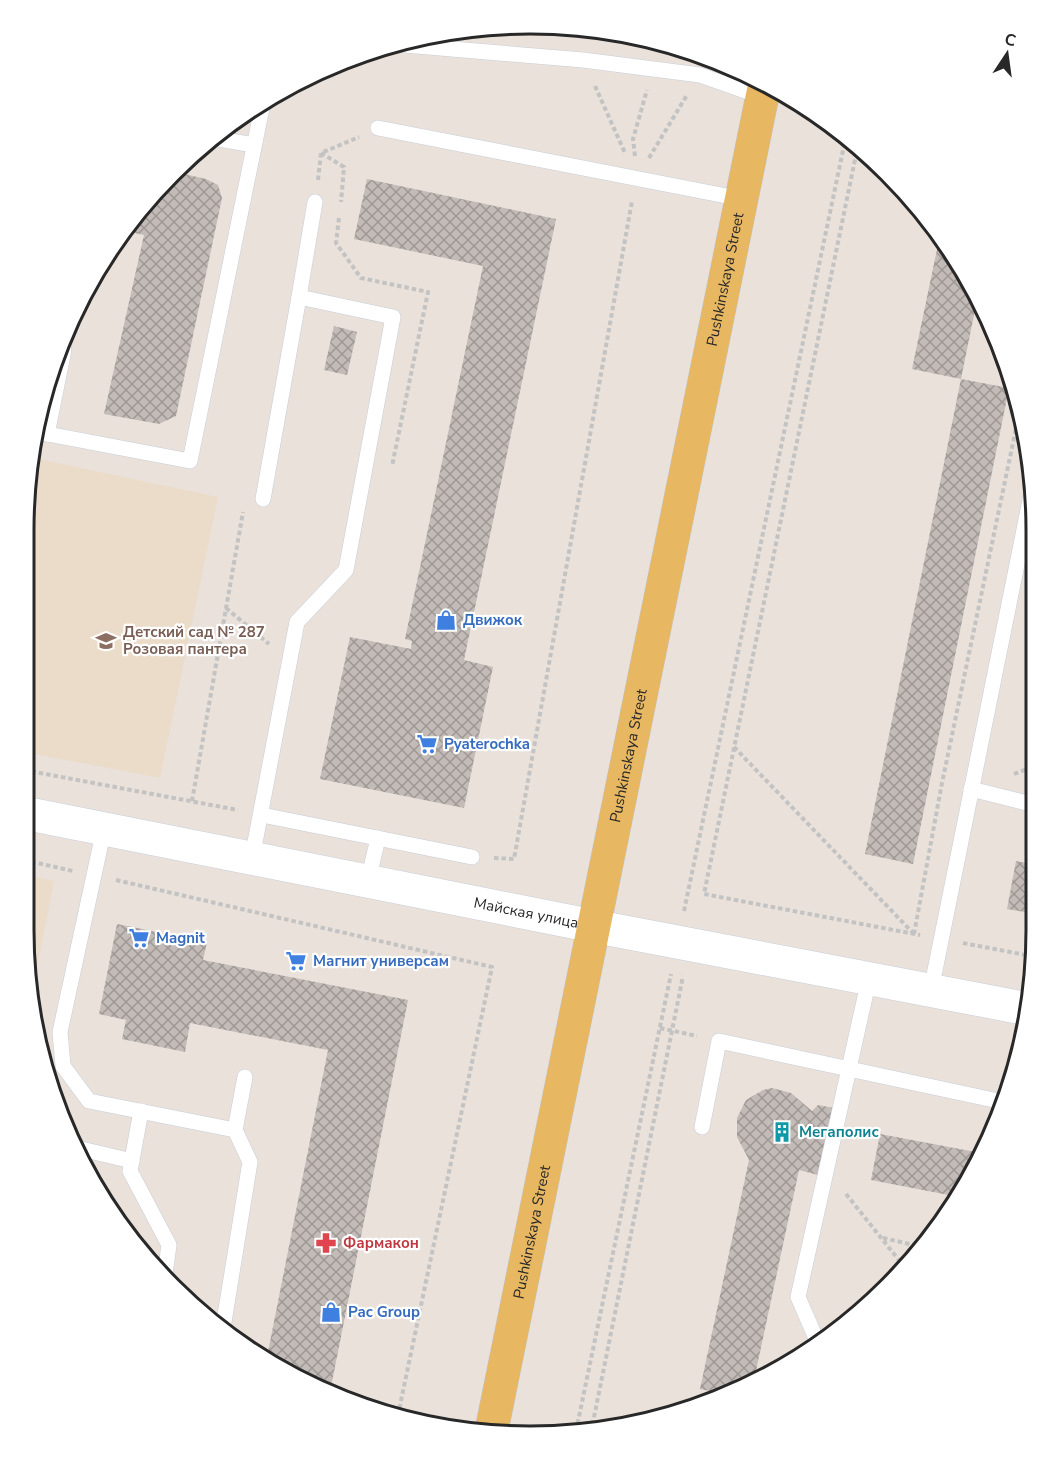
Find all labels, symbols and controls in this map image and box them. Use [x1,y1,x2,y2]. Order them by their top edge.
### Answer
north arrow [977,24,1037,84]
text: С [1002,28,1018,52]
street label: Pushkinskaya Street [702,210,749,348]
shop icon: Движок [434,608,458,632]
place label: Движок [463,610,523,630]
place label: Детский сад № 287 Розовая пантера [123,622,265,659]
school or university icon: Детский сад № 287 Розовая пантера [94,629,118,653]
street label: Pushkinskaya Street [605,686,652,824]
supermarket icon: Pyaterochka [415,732,439,756]
place label: Pyaterochka [444,734,530,754]
street label: Майская улица [472,893,580,933]
supermarket icon: Magnit [127,926,151,950]
place label: Magnit [156,928,205,948]
supermarket icon: Магнит универсам [284,949,308,973]
place label: Магнит универсам [313,951,449,971]
building icon: Мегаполис [770,1120,794,1144]
place label: Мегаполис [799,1122,879,1142]
street label: Pushkinskaya Street [508,1163,555,1301]
pharmacy icon: Фармакон [314,1231,338,1255]
place label: Фармакон [343,1233,419,1253]
shop icon: Pac Group [319,1300,343,1324]
place label: Pac Group [348,1302,420,1322]

